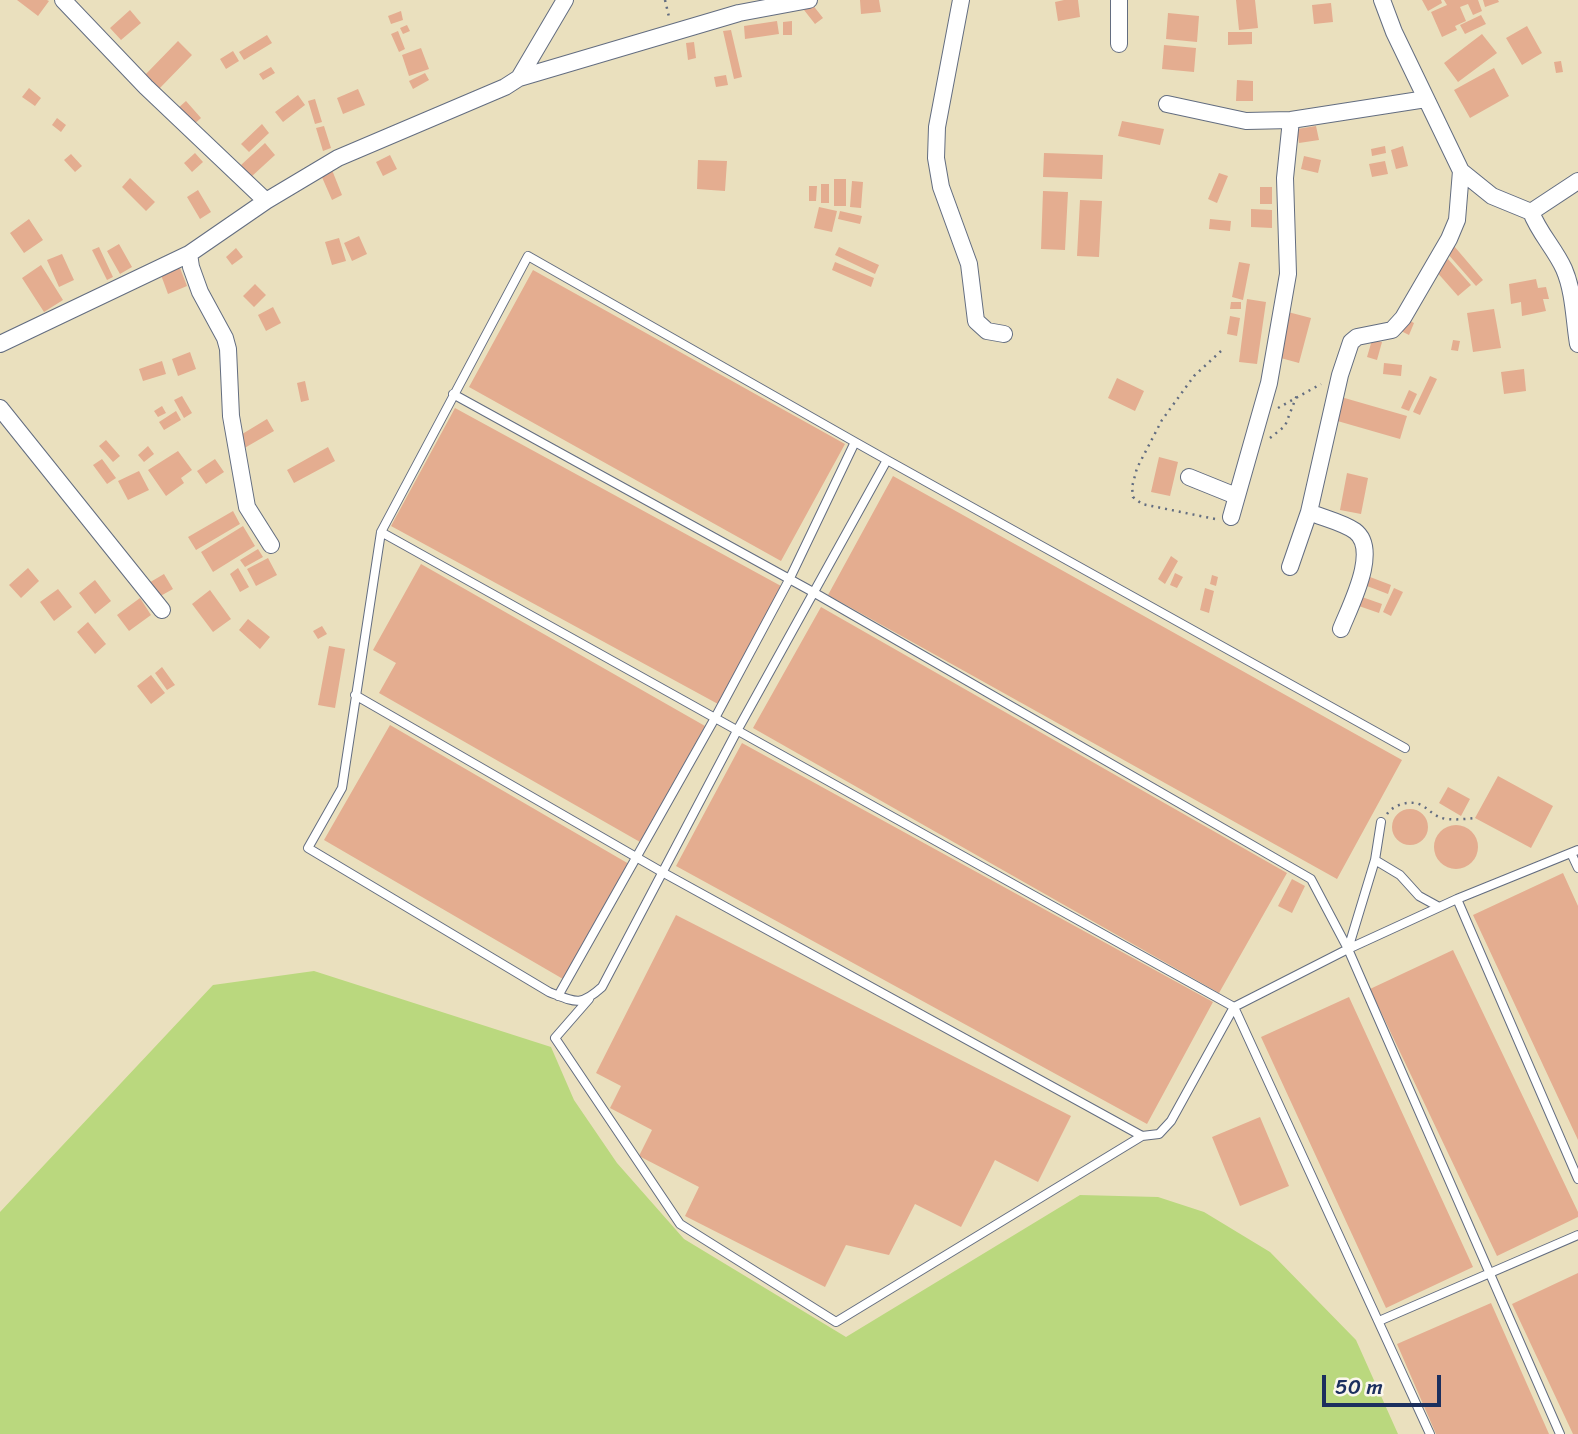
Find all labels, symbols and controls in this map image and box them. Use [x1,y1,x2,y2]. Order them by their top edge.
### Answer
scale bar [1326,1360,1445,1404]
text: 50 m [1335,1368,1383,1406]

